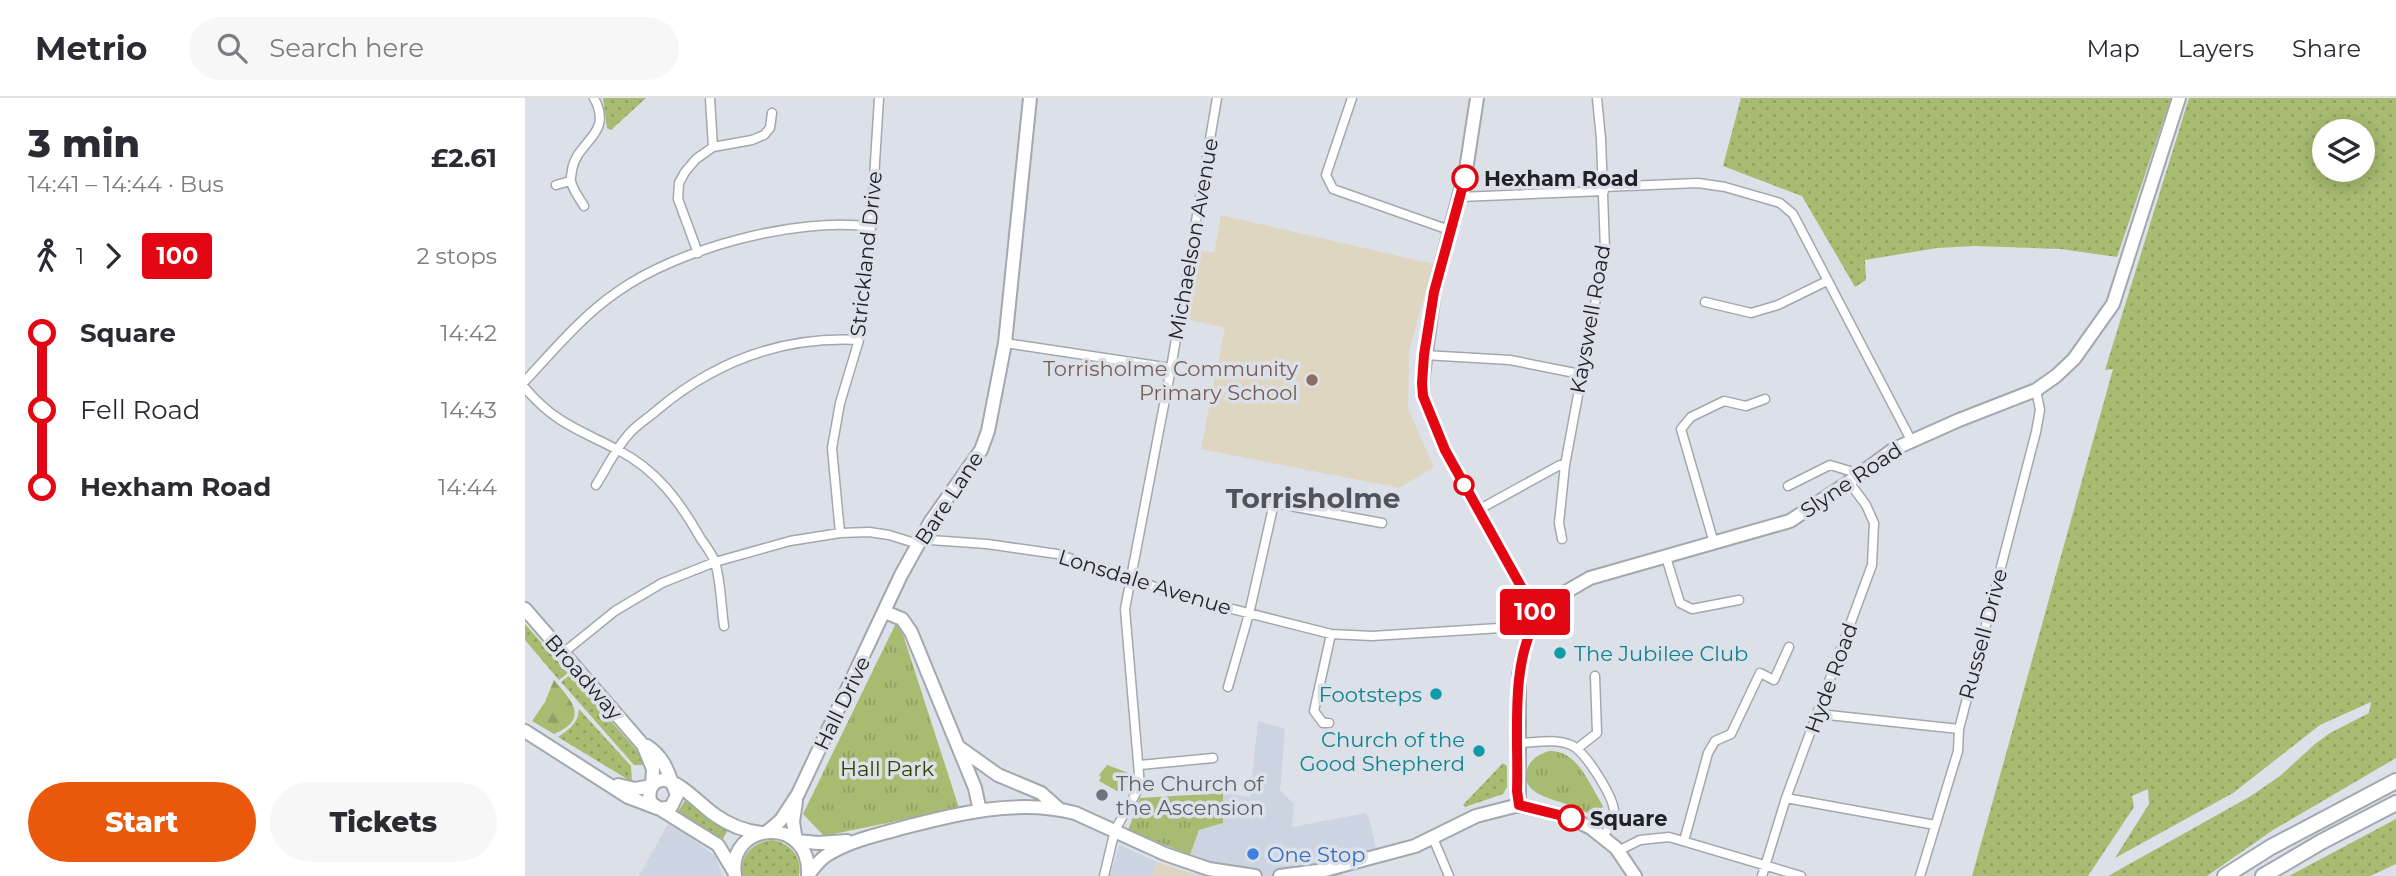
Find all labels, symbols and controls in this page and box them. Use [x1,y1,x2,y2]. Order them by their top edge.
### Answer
search box [189,17,679,80]
text: Metrio [35,28,147,68]
icon: search [213,29,251,67]
text: Search here [269,32,424,64]
text: Map [2086,34,2140,63]
text: Layers [2178,34,2254,63]
text: Share [2292,34,2361,63]
map controls [2312,119,2375,182]
button: layers [2312,119,2375,182]
text: 3 min [28,120,140,167]
street label: Michaelson Avenue [1163,136,1223,342]
text: £2.61 [431,142,497,174]
marker: Hexham Road [1452,165,1478,191]
place label: Hexham Road [1484,166,1638,191]
text: 14:41 – 14:44 · Bus [28,170,224,198]
street label: Strickland Drive [845,170,887,338]
icon: walk [28,237,66,275]
icon: forward [94,237,132,275]
text: 100 [156,241,198,270]
text: 1 [76,242,84,270]
text: 2 stops [417,242,497,270]
street label: Kayswell Road [1565,243,1615,395]
text: Square [80,317,176,349]
text: 14:42 [440,319,497,347]
place label: Torrisholme Community Primary School [1043,356,1299,405]
marker: Torrisholme Community Primary School [1304,372,1320,388]
text: Fell Road [80,394,200,426]
text: 14:43 [441,396,497,424]
street label: Slyne Road [1795,437,1907,523]
street label: Bare Lane [910,447,988,549]
text: Hexham Road [80,471,271,503]
text: 14:44 [438,473,497,501]
unlabelled marker [1454,475,1474,495]
district label: Torrisholme [1226,481,1400,515]
street label: Lonsdale Avenue [1056,544,1234,620]
street label: Russell Drive [1954,566,2012,702]
line badge: 100 [1495,589,1575,635]
text: 100 [1514,597,1556,626]
street label: Hyde Road [1800,619,1862,737]
street label: Broadway [540,629,628,725]
place label: The Jubilee Club [1574,641,1748,666]
marker: The Jubilee Club [1552,645,1568,661]
street label: Hall Drive [809,652,875,754]
place label: Footsteps [1319,682,1422,707]
marker: Footsteps [1428,686,1444,702]
place label: Church of the Good Shepherd [1299,727,1465,776]
marker: Church of the Good Shepherd [1471,743,1487,759]
park label: Hall Park [840,756,935,781]
place label: The Church of the Ascension [1116,771,1264,820]
button: Start [28,782,256,862]
button: Tickets [270,782,497,862]
marker: The Church of the Ascension [1094,787,1110,803]
marker: Square [1558,805,1584,831]
place label: Square [1590,806,1667,831]
place label: One Stop [1267,842,1365,867]
marker: One Stop [1245,846,1261,862]

